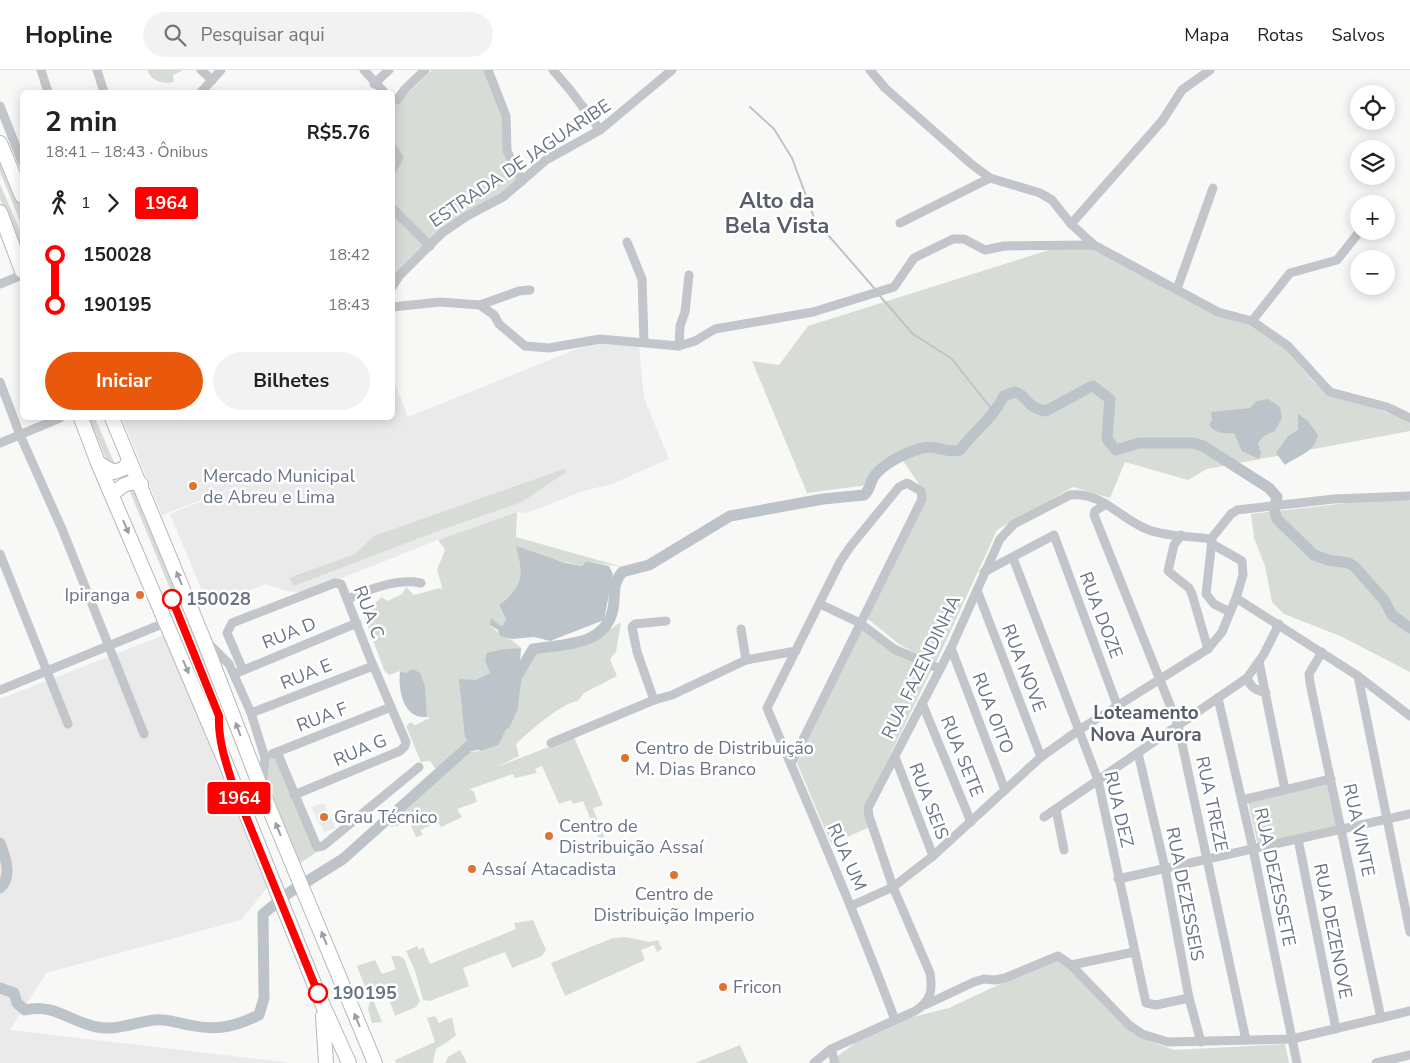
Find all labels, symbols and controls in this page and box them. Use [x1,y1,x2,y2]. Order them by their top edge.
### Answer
search box [143,12,493,57]
text: Hopline [25,19,113,51]
icon: search [161,21,189,49]
text: Pesquisar aqui [201,22,325,48]
text: Mapa [1184,23,1229,47]
text: Rotas [1257,23,1303,47]
text: Salvos [1331,23,1385,47]
map controls [1350,85,1395,295]
button: locate [1350,85,1395,130]
street label: ESTRADA DE JAGUARIBE [425,93,615,233]
text: 2 min [45,103,117,141]
text: R$5.76 [307,120,370,146]
button: layers [1350,140,1395,185]
text: 18:41 – 18:43 · Ônibus [45,141,208,163]
district label: Alto da Bela Vista [725,186,829,241]
icon: walk [45,189,73,217]
icon: forward [99,189,127,217]
text: 1964 [145,191,188,215]
text: 1 [81,192,91,214]
button: + [1350,195,1395,240]
text: 150028 [83,242,151,268]
text: 18:42 [328,244,370,266]
button: − [1350,250,1395,295]
text: 190195 [83,292,151,318]
text: 18:43 [328,294,370,316]
button: Iniciar [45,352,203,410]
button: Bilhetes [213,352,370,410]
place label: Mercado Municipal de Abreu e Lima [203,464,356,509]
marker: Mercado Municipal de Abreu e Lima [187,480,199,492]
one-way arrow [123,520,131,534]
street label: RUA DOZE [1074,568,1128,662]
one-way arrow [175,570,183,585]
street label: RUA C [348,582,390,642]
place label: Ipiranga [65,583,130,607]
place label: 150028 [186,587,251,611]
marker: Ipiranga [134,589,146,601]
marker: 150028 [162,589,182,609]
street label: RUA FAZENDINHA [876,591,966,743]
street label: RUA D [258,611,320,655]
street label: RUA NOVE [996,621,1052,715]
street label: RUA E [277,653,335,695]
one-way arrow [182,660,190,674]
street label: RUA OITO [967,669,1019,757]
street label: RUA F [293,696,351,738]
district label: Loteamento Nova Aurora [1090,700,1202,748]
street label: RUA SETE [935,712,989,800]
one-way arrow [234,721,242,736]
street label: RUA G [330,728,390,772]
place label: Centro de Distribuição M. Dias Branco [635,736,814,781]
marker: Centro de Distribuição M. Dias Branco [619,752,631,764]
street label: RUA TREZE [1190,754,1234,854]
street label: RUA SEIS [903,759,955,843]
street label: RUA DEZ [1099,769,1139,850]
street label: RUA VINTE [1337,781,1381,879]
line badge: 1964 [204,782,274,814]
text: 1964 [217,786,261,810]
place label: Grau Técnico [334,805,438,829]
street label: RUA DEZESSETE [1249,805,1301,949]
marker: Grau Técnico [318,811,330,823]
place label: Centro de Distribuição Assaí [559,814,704,859]
street label: RUA UM [822,820,872,894]
one-way arrow [273,822,281,836]
street label: RUA DEZESSEIS [1160,825,1210,963]
marker: Centro de Distribuição Assaí [543,830,555,842]
place label: Assaí Atacadista [482,857,616,881]
street label: RUA DEZENOVE [1308,861,1358,1001]
marker: Assaí Atacadista [466,863,478,875]
marker: Centro de Distribuição Imperio [668,869,680,881]
place label: Centro de Distribuição Imperio [594,882,754,927]
one-way arrow [320,931,328,945]
place label: Fricon [733,975,782,999]
place label: 190195 [332,981,397,1005]
marker: Fricon [717,981,729,993]
marker: 190195 [308,983,328,1003]
one-way arrow [352,1013,360,1027]

